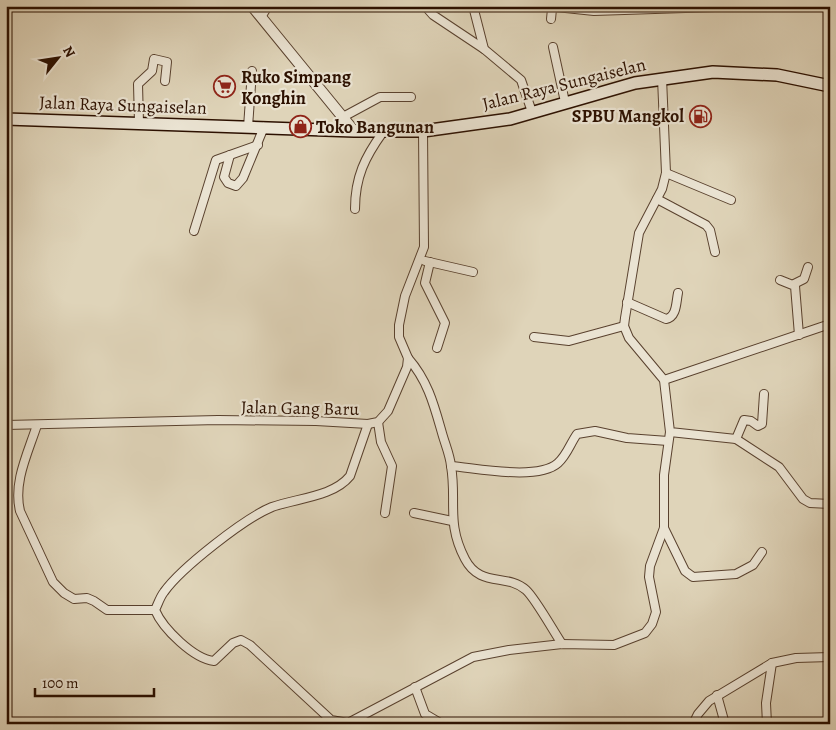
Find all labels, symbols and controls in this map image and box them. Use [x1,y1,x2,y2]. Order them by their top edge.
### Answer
north arrow [32,32,82,82]
text: N [58,43,80,61]
street label: Jalan Raya Sungaiselan [480,52,648,116]
place label: Ruko Simpang Konghin [241,65,352,110]
supermarket icon: Ruko Simpang Konghin [213,75,237,99]
street label: Jalan Raya Sungaiselan [39,90,207,120]
place label: SPBU Mangkol [572,104,684,128]
fuel station icon: SPBU Mangkol [688,104,712,128]
shop icon: Toko Bangunan [288,115,312,139]
place label: Toko Bangunan [316,115,434,139]
street label: Jalan Gang Baru [241,395,360,421]
scale bar [35,665,154,697]
text: 100 m [42,673,79,693]

